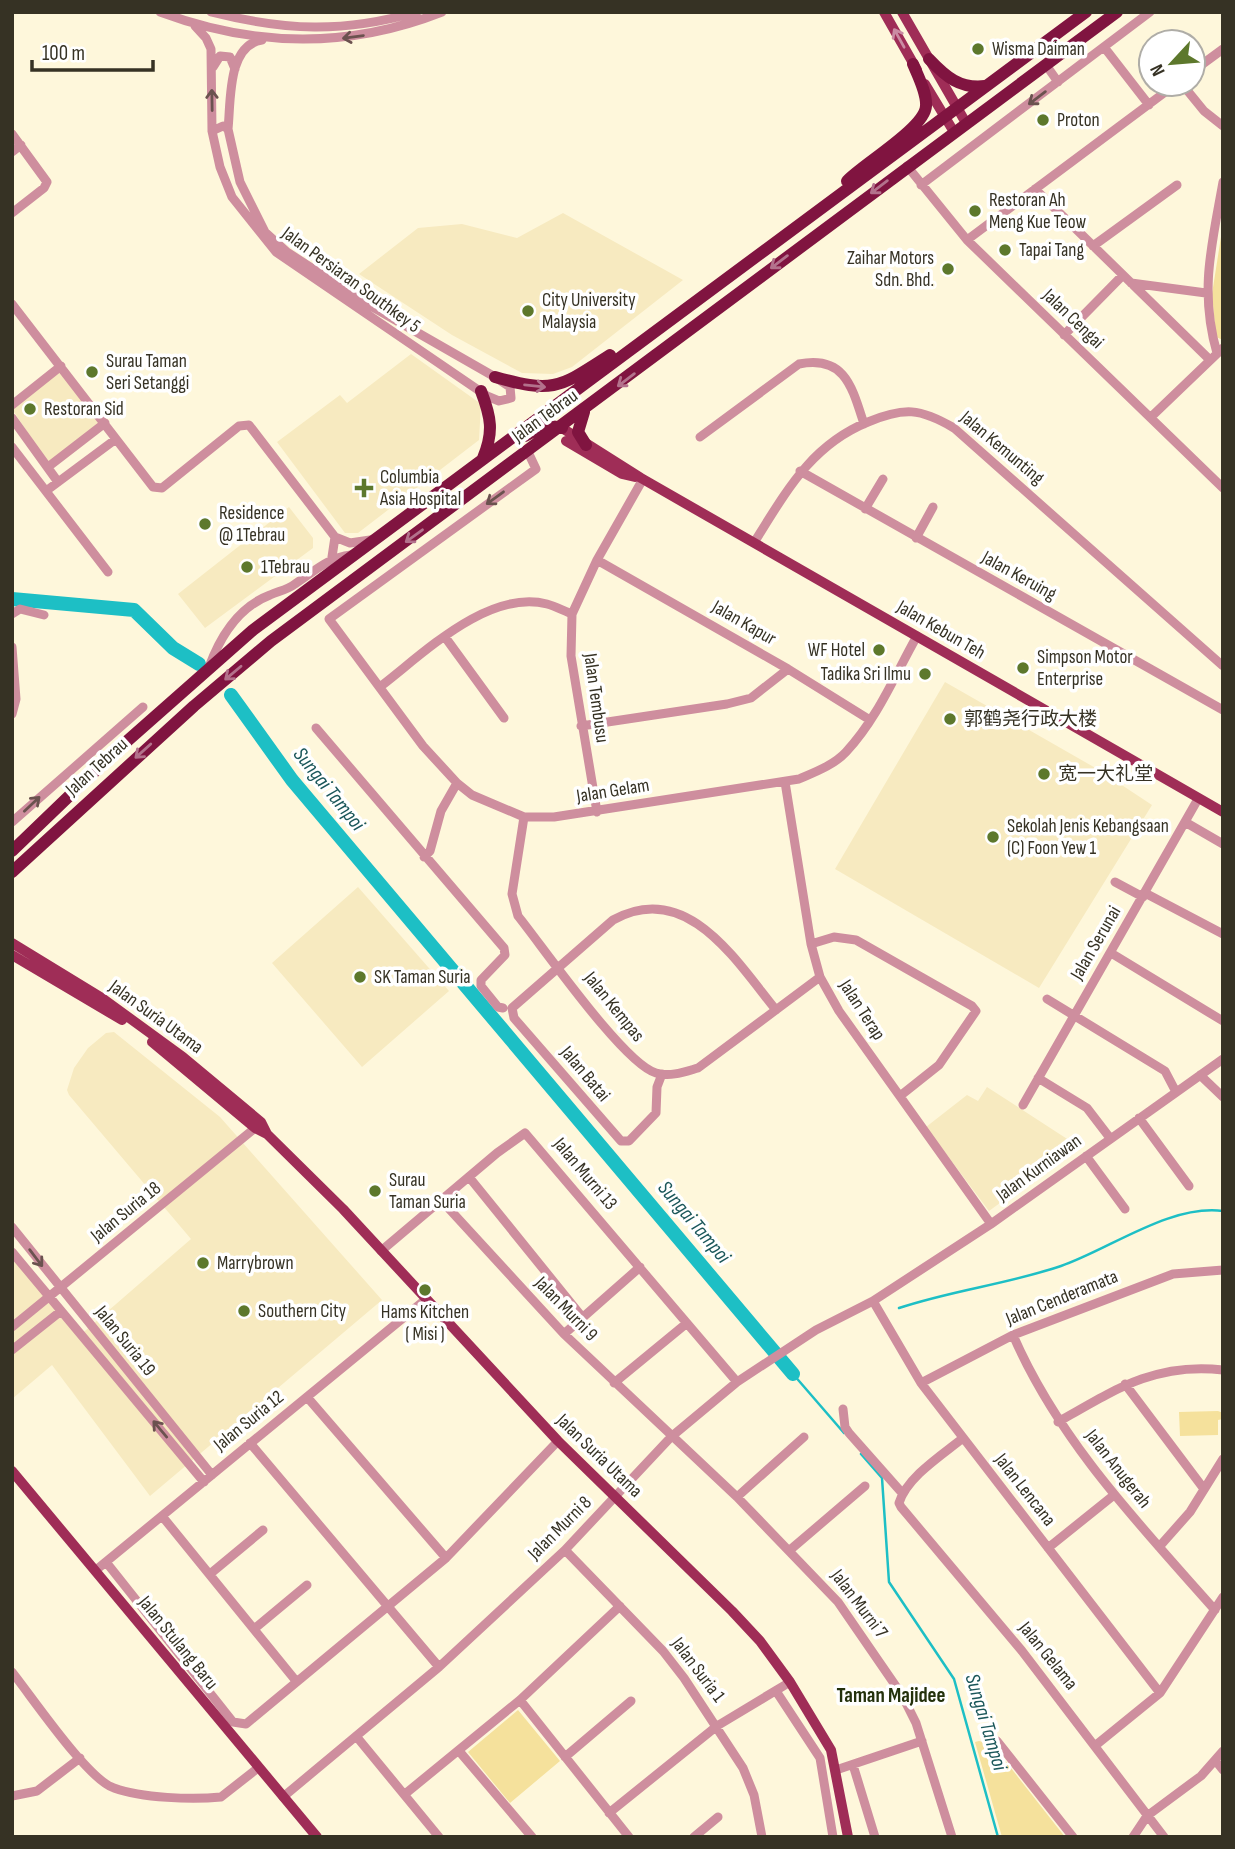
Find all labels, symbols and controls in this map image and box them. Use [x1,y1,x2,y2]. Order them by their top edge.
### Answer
scale bar [32,28,152,72]
one-way arrow [892,28,905,49]
north arrow [1137,28,1207,98]
one-way arrow [342,30,365,43]
place label: Wisma Daiman [992,38,1085,61]
text: 100 m [42,41,85,66]
marker: Wisma Daiman [970,41,986,57]
text: N [1146,60,1171,79]
one-way arrow [205,89,219,112]
one-way arrow [1027,90,1046,105]
place label: Proton [1057,109,1100,132]
marker: Proton [1035,112,1051,128]
one-way arrow [870,180,889,194]
place label: Restoran Ah Meng Kue Teow [989,189,1087,234]
marker: Restoran Ah Meng Kue Teow [967,203,983,219]
street label: Jalan Persiaran Southkey 5 [276,221,425,338]
place label: Tapai Tang [1019,239,1084,262]
marker: Tapai Tang [997,242,1013,258]
place label: Zaihar Motors Sdn. Bhd. [847,247,934,292]
one-way arrow [770,255,789,270]
marker: Zaihar Motors Sdn. Bhd. [940,261,956,277]
street label: Jalan Cengai [1037,284,1108,354]
place label: City University Malaysia [542,289,636,334]
marker: City University Malaysia [520,303,536,319]
place label: Surau Taman Seri Setanggi [106,350,189,395]
marker: Surau Taman Seri Setanggi [84,364,100,380]
one-way arrow [617,372,636,387]
one-way arrow [523,380,546,393]
street label: Jalan Tebrau [507,384,582,448]
place label: Restoran Sid [44,398,124,421]
marker: Restoran Sid [22,401,38,417]
street label: Jalan Kemunting [955,406,1049,490]
place label: Columbia Asia Hospital [379,466,461,511]
marker: Columbia Asia Hospital [354,478,374,498]
one-way arrow [486,491,505,505]
place label: Residence @ 1Tebrau [219,502,285,547]
marker: Residence @ 1Tebrau [197,516,213,532]
one-way arrow [405,529,424,543]
street label: Jalan Keruing [977,546,1061,606]
place label: 1Tebrau [261,556,310,579]
marker: 1Tebrau [239,559,255,575]
street label: Jalan Kapur [707,595,781,651]
street label: Jalan Kebun Teh [892,595,989,665]
place label: WF Hotel [808,639,865,662]
marker: WF Hotel [871,642,887,658]
place label: Simpson Motor Enterprise [1037,646,1133,691]
street label: Jalan Tembusu [578,651,614,744]
marker: Simpson Motor Enterprise [1015,660,1031,676]
place label: Tadika Sri Ilmu [821,663,911,686]
one-way arrow [224,665,242,681]
marker: Tadika Sri Ilmu [917,666,933,682]
place label: 郭鹤尧行政大楼 [964,708,1097,731]
marker: 郭鹤尧行政大楼 [942,711,958,727]
street label: Jalan Tebrau [60,733,133,802]
water label: Sungai Tampoi [288,742,371,837]
one-way arrow [134,743,152,759]
place label: 宽一大礼堂 [1058,763,1153,786]
marker: 宽一大礼堂 [1036,766,1052,782]
street label: Jalan Gelam [574,774,651,808]
one-way arrow [23,795,40,812]
place label: Sekolah Jenis Kebangsaan (C) Foon Yew 1 [1007,815,1169,860]
marker: Sekolah Jenis Kebangsaan (C) Foon Yew 1 [985,829,1001,845]
street label: Jalan Serunai [1065,902,1126,985]
place label: SK Taman Suria [374,966,471,989]
street label: Jalan Kempas [578,967,649,1047]
marker: SK Taman Suria [352,969,368,985]
street label: Jalan Suria Utama [104,975,207,1059]
street label: Jalan Terap [833,975,890,1045]
street label: Jalan Batai [554,1041,615,1107]
street label: Jalan Kurniawan [991,1129,1086,1207]
street label: Jalan Murni 13 [548,1132,622,1215]
place label: Surau Taman Suria [389,1169,466,1214]
water label: Sungai Tampoi [652,1176,736,1269]
street label: Jalan Suria 18 [86,1177,166,1248]
marker: Surau Taman Suria [367,1183,383,1199]
one-way arrow [28,1248,43,1267]
place label: Marrybrown [217,1252,294,1275]
marker: Marrybrown [195,1255,211,1271]
street label: Jalan Cenderamata [1002,1265,1121,1331]
street label: Jalan Murni 9 [529,1271,602,1346]
marker: Hams Kitchen ( Misi ) [417,1282,433,1298]
street label: Jalan Suria 19 [89,1300,160,1381]
place label: Southern City [258,1300,347,1323]
place label: Hams Kitchen ( Misi ) [381,1301,469,1346]
marker: Southern City [236,1303,252,1319]
street label: Jalan Suria 12 [209,1386,289,1457]
street label: Jalan Suria Utama [551,1409,647,1503]
one-way arrow [153,1420,168,1438]
street label: Jalan Anugerah [1080,1424,1156,1513]
street label: Jalan Lencana [989,1448,1061,1531]
street label: Jalan Murni 8 [523,1491,597,1565]
street label: Jalan Murni 7 [825,1564,893,1643]
street label: Jalan Stulang Baru [133,1591,223,1694]
street label: Jalan Gelama [1013,1617,1082,1695]
street label: Jalan Suria 1 [666,1632,730,1707]
water label: Sungai Tampoi [959,1671,1013,1775]
district label: Taman Majidee [836,1683,946,1708]

